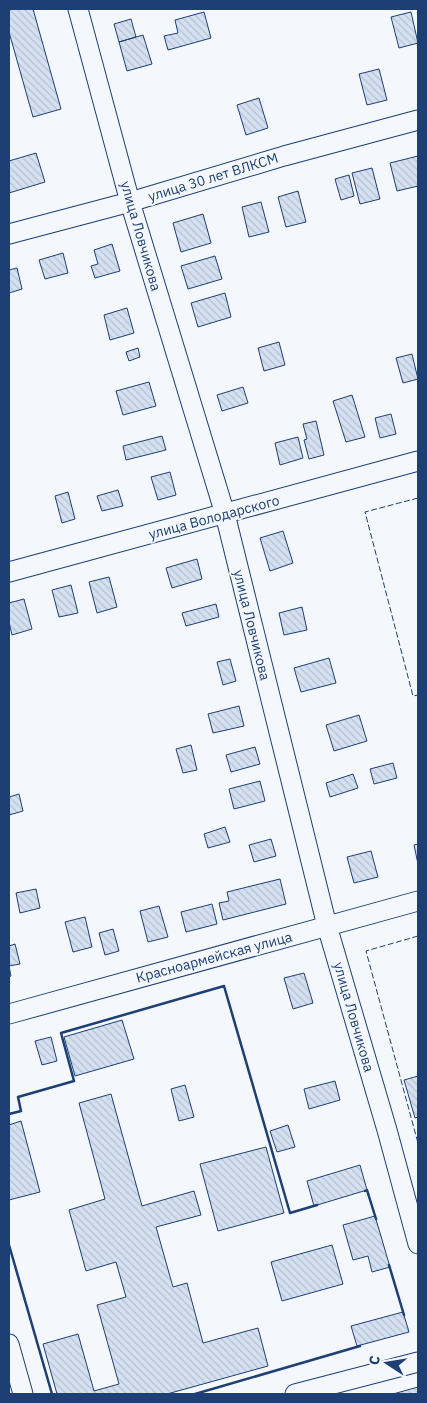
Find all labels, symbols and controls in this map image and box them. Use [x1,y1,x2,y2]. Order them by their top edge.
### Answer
street label: улица 30 лет ВЛКСМ [146,149,280,205]
street label: улица Ловчикова [117,179,165,294]
street label: улица Володарского [147,491,282,543]
street label: улица Ловчикова [230,568,275,683]
street label: Красноармейская улица [134,927,295,987]
street label: улица Ловчикова [330,960,378,1075]
north arrow [362,1338,412,1388]
text: С [365,1354,384,1367]

